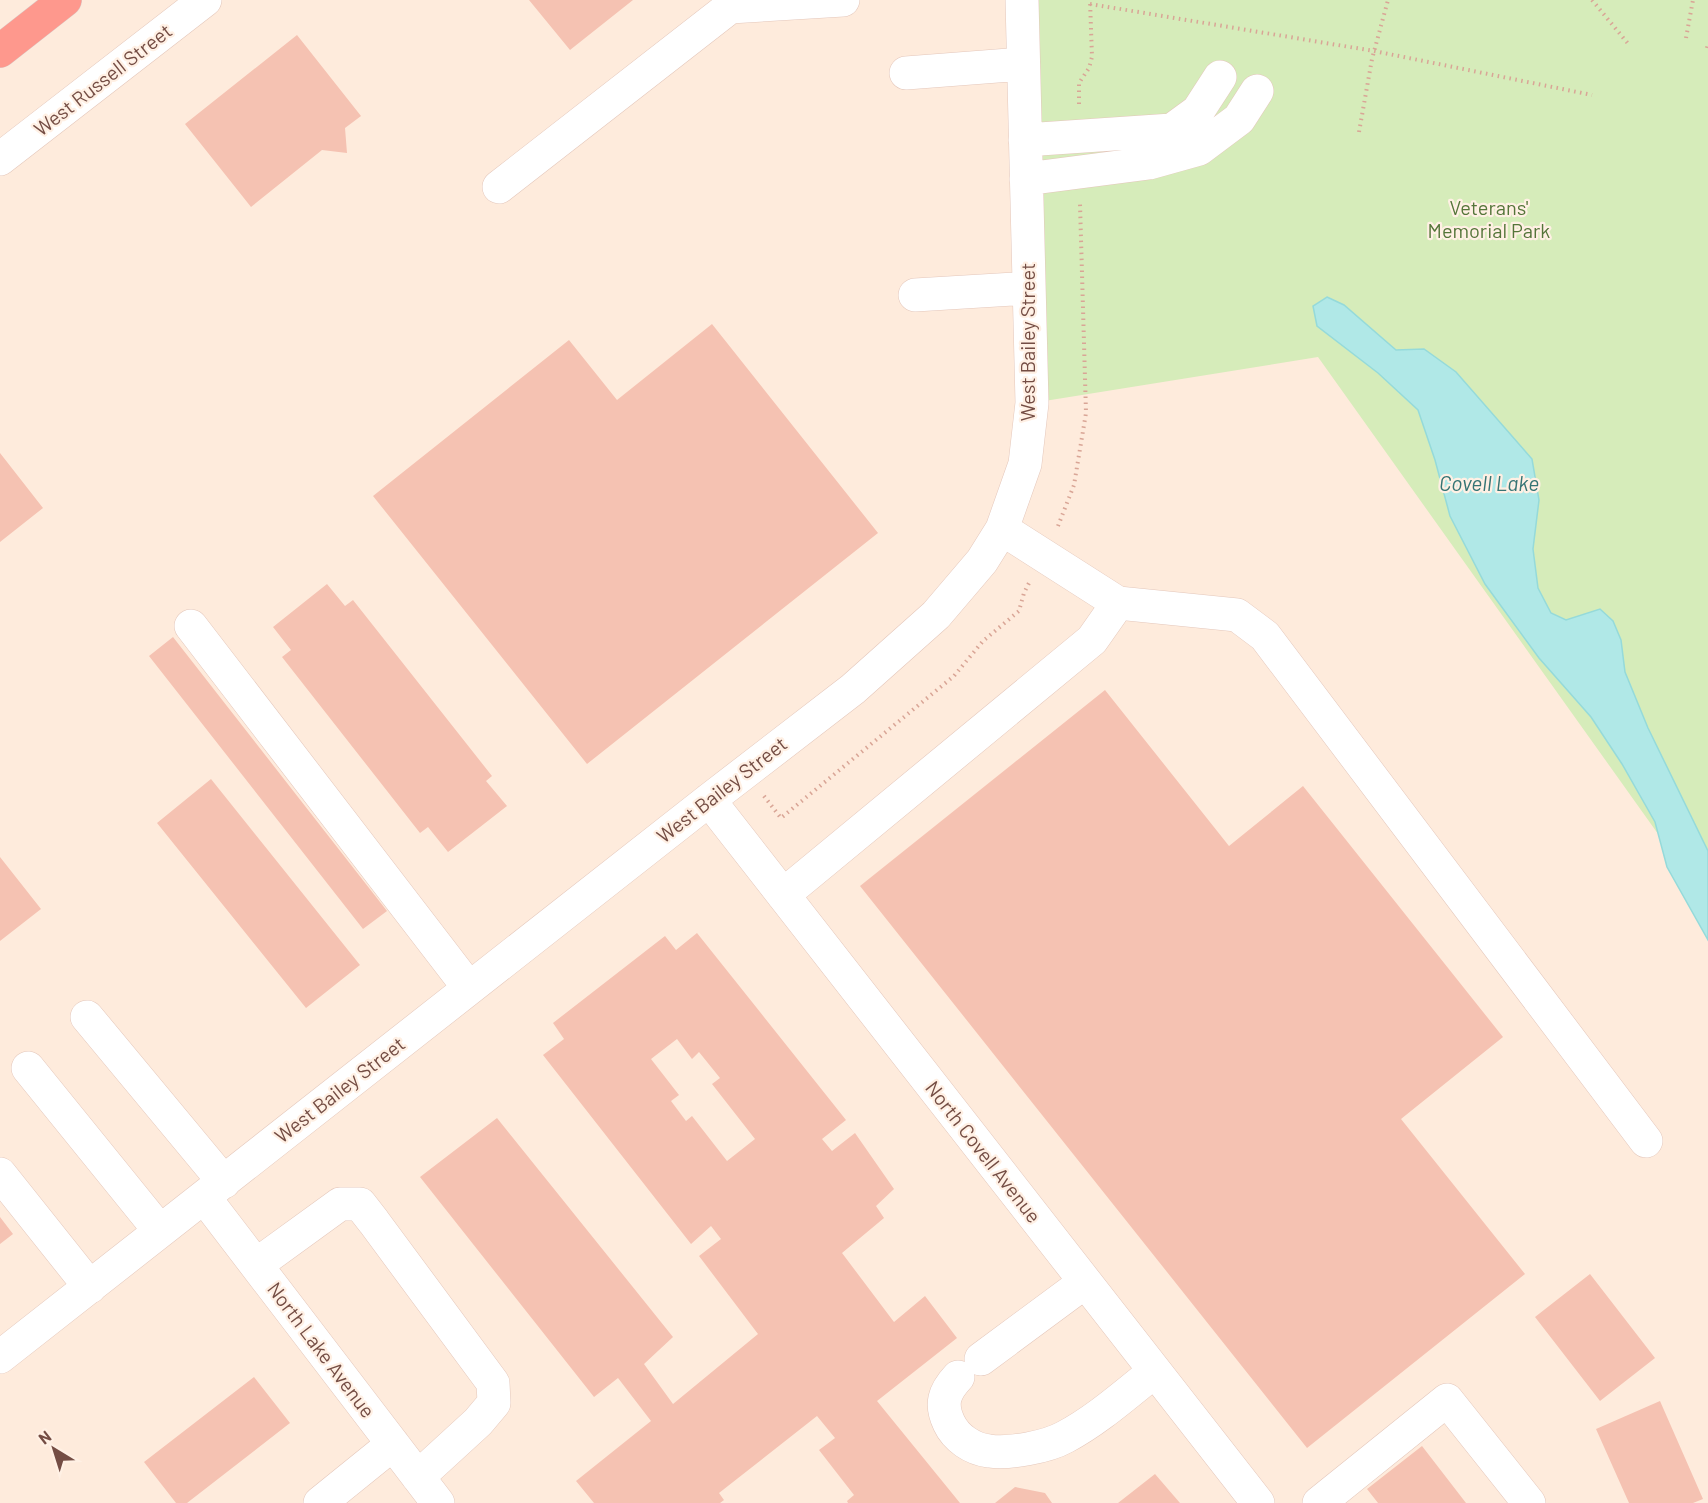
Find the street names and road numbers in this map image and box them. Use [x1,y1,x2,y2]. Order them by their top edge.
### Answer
street label: West Russell Street [29,18,176,140]
street label: West Bailey Street [1015,263,1039,421]
street label: West Bailey Street [652,731,791,847]
street label: West Bailey Street [270,1031,409,1147]
street label: North Covell Avenue [921,1076,1047,1227]
street label: North Lake Avenue [263,1277,381,1422]

